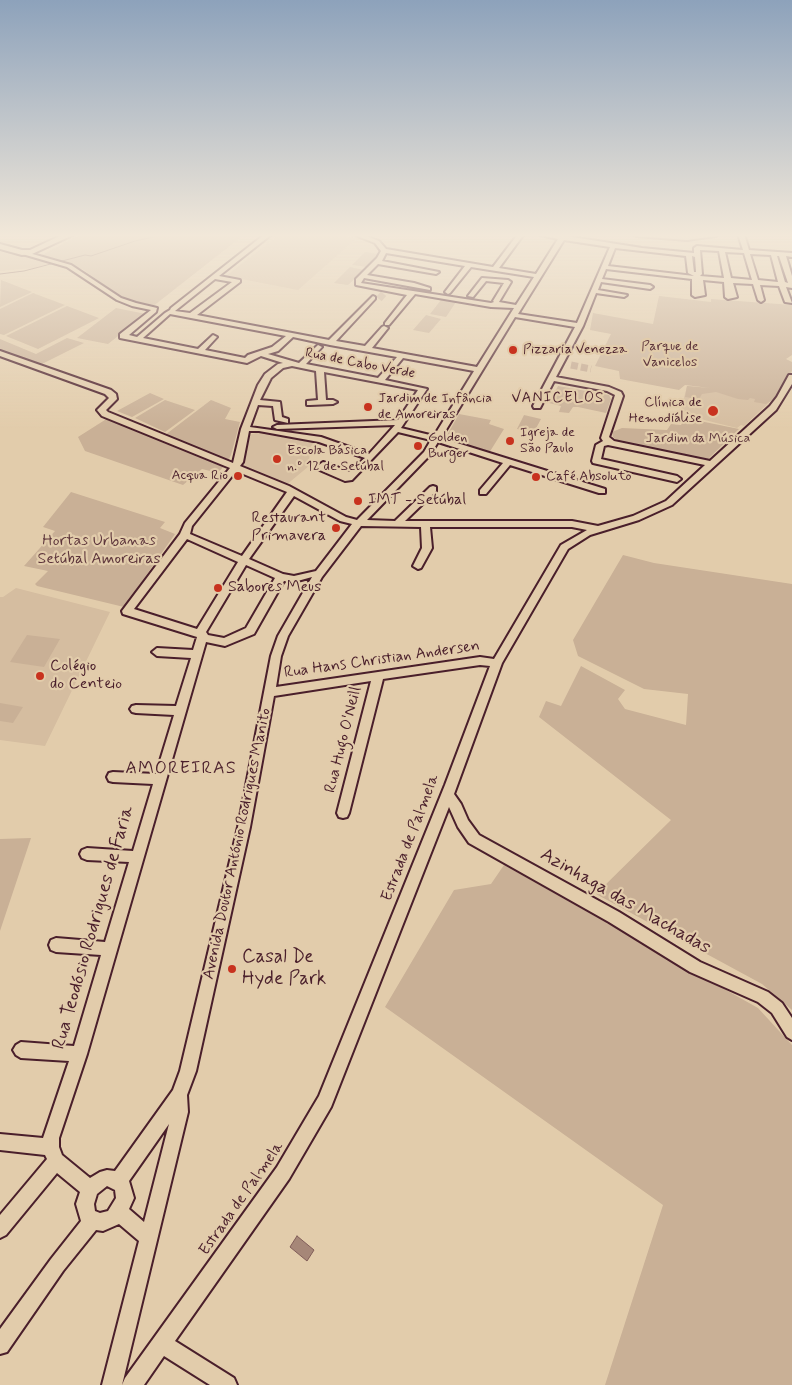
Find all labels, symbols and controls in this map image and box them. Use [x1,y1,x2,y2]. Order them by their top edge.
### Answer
park label: Parque de Vanicelos [641,339,699,372]
place label: Pizzaria Venezza [523,342,627,358]
marker: Pizzaria Venezza [507,344,519,356]
street label: Rua de Cabo Verde [304,345,416,383]
district label: VANICELOS [511,390,605,408]
place label: Jardim de Infância de Amoreiras [378,391,492,424]
place label: Clínica de Hemodiálise [629,395,702,428]
marker: Jardim de Infância de Amoreiras [362,401,374,413]
marker: Clínica de Hemodiálise [706,404,720,418]
place label: Igreja de São Paulo [520,425,575,458]
place label: Golden Burger [428,430,469,462]
park label: Jardim da Música [646,431,750,447]
marker: Igreja de São Paulo [504,435,516,447]
marker: Golden Burger [412,440,424,452]
place label: Escola Básica n.º 12 de Setúbal [287,443,384,476]
marker: Escola Básica n.º 12 de Setúbal [271,453,283,465]
place label: Acqua Rio [171,468,228,484]
place label: Café Absoluto [546,469,632,485]
marker: Acqua Rio [232,470,244,482]
marker: Café Absoluto [530,471,542,483]
place label: IMT - Setúbal [368,491,466,511]
marker: IMT - Setúbal [352,495,364,507]
place label: Restaurant Primavera [252,509,326,547]
marker: Restaurant Primavera [330,522,342,534]
park label: Hortas Urbanas Setúbal Amoreiras [37,532,161,570]
place label: Sabores Meus [228,578,321,598]
marker: Sabores Meus [212,582,224,594]
street label: Rua Hans Christian Andersen [283,637,481,683]
place label: Colégio do Centeio [50,657,122,695]
marker: Colégio do Centeio [34,670,46,682]
street label: Rua Hugo O'Neill [322,685,366,795]
street label: Avenida Doutor António Rodrigues Manito [200,707,276,981]
district label: AMOREIRAS [124,758,238,780]
street label: Estrada de Palmela [378,772,444,904]
street label: Rua Teodósio Rodrigues de Faria [48,804,140,1052]
street label: Azinhaga das Machadas [536,844,714,960]
place label: Casal De Hyde Park [242,947,326,991]
marker: Casal De Hyde Park [226,963,238,975]
street label: Estrada de Palmela [196,1138,288,1260]

